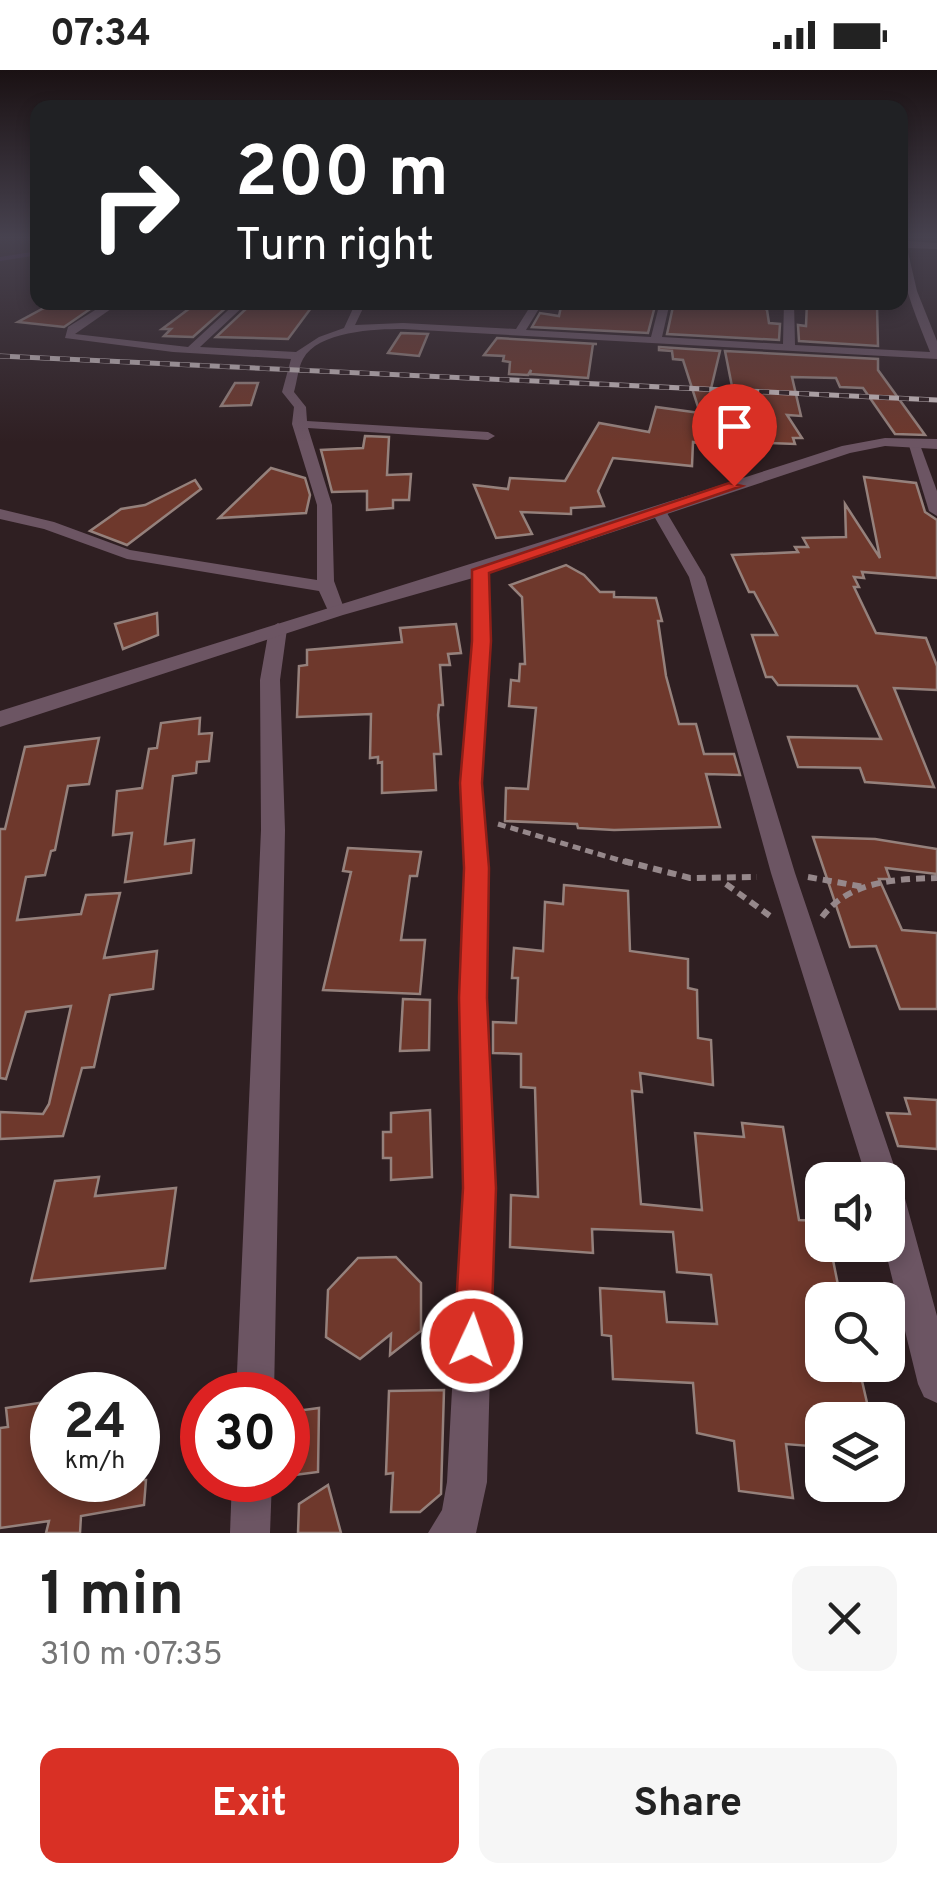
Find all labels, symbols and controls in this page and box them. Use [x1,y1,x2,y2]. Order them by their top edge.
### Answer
text: 07:34 [50,11,151,60]
text: 200 m [235,132,449,221]
icon: right [70,140,200,270]
text: Turn right [235,219,434,276]
pin [692,384,777,487]
icon: arrive [707,399,762,454]
map controls [805,1162,905,1502]
button: sound [805,1162,905,1262]
button: search [805,1282,905,1382]
position arrow [420,1289,524,1393]
speed limit sign: 30 [180,1372,310,1502]
text: 24 [64,1393,126,1456]
button: layers [805,1402,905,1502]
text: km/h [65,1446,125,1478]
text: 1 min [40,1560,184,1636]
button: close [792,1566,897,1671]
text: 310 m · 07:35 [40,1636,223,1676]
button: Exit [40,1748,459,1863]
button: Share [479,1748,897,1863]

